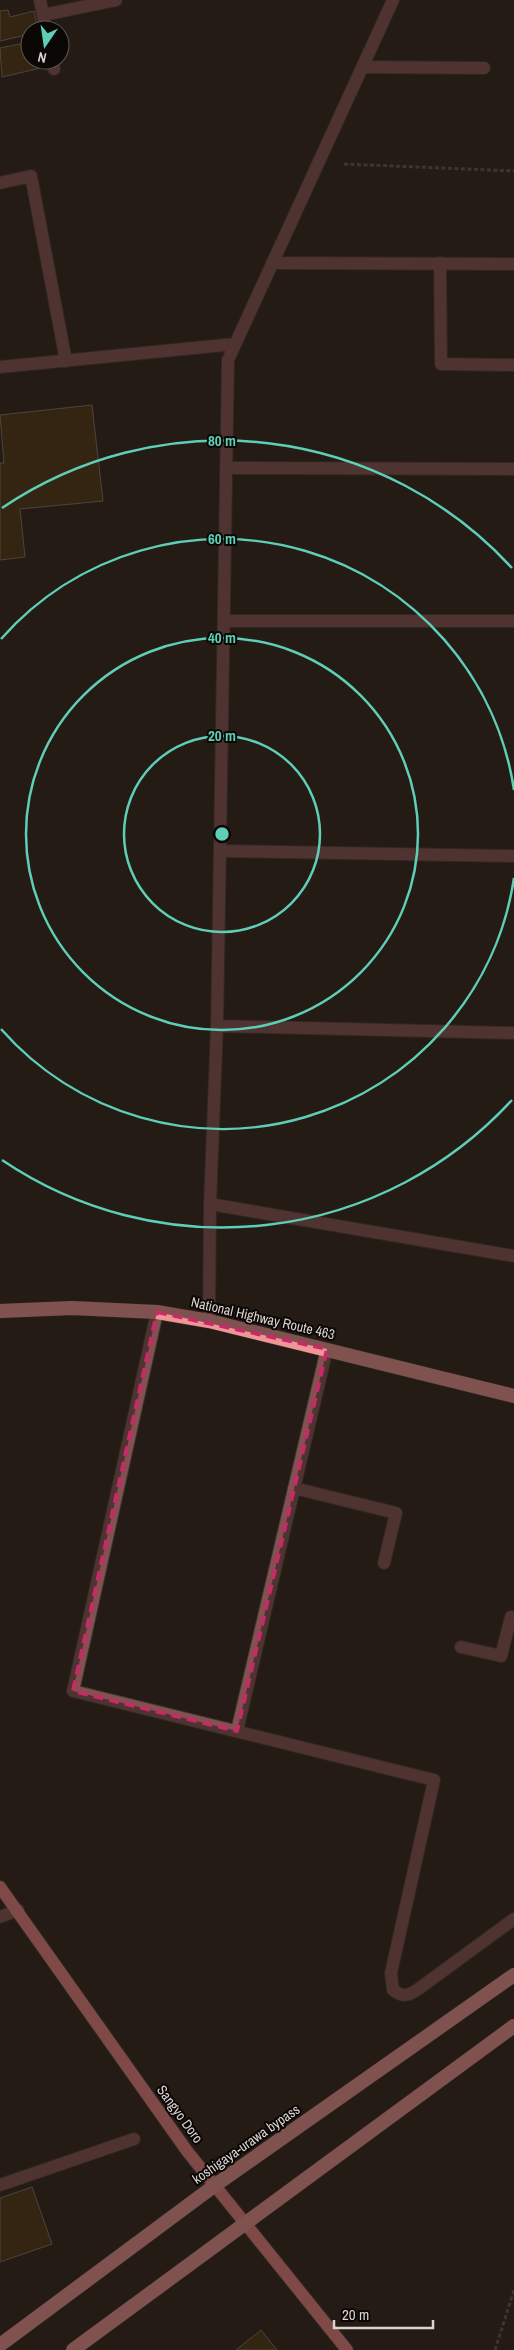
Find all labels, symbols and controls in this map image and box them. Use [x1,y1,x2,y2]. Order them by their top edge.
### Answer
north arrow [20,20,70,70]
text: N [36,48,48,67]
text: 80 m [208,430,236,451]
text: 60 m [208,528,236,549]
text: 40 m [208,627,236,648]
text: 20 m [208,725,236,746]
centre of rings [213,825,231,843]
street label: National Highway Route 463 [189,1293,337,1343]
street label: Sangyo Doro [153,2082,207,2146]
street label: koshigaya-urawa bypass [189,2100,303,2188]
scale bar [334,2298,433,2330]
text: 20 m [342,2304,369,2325]

